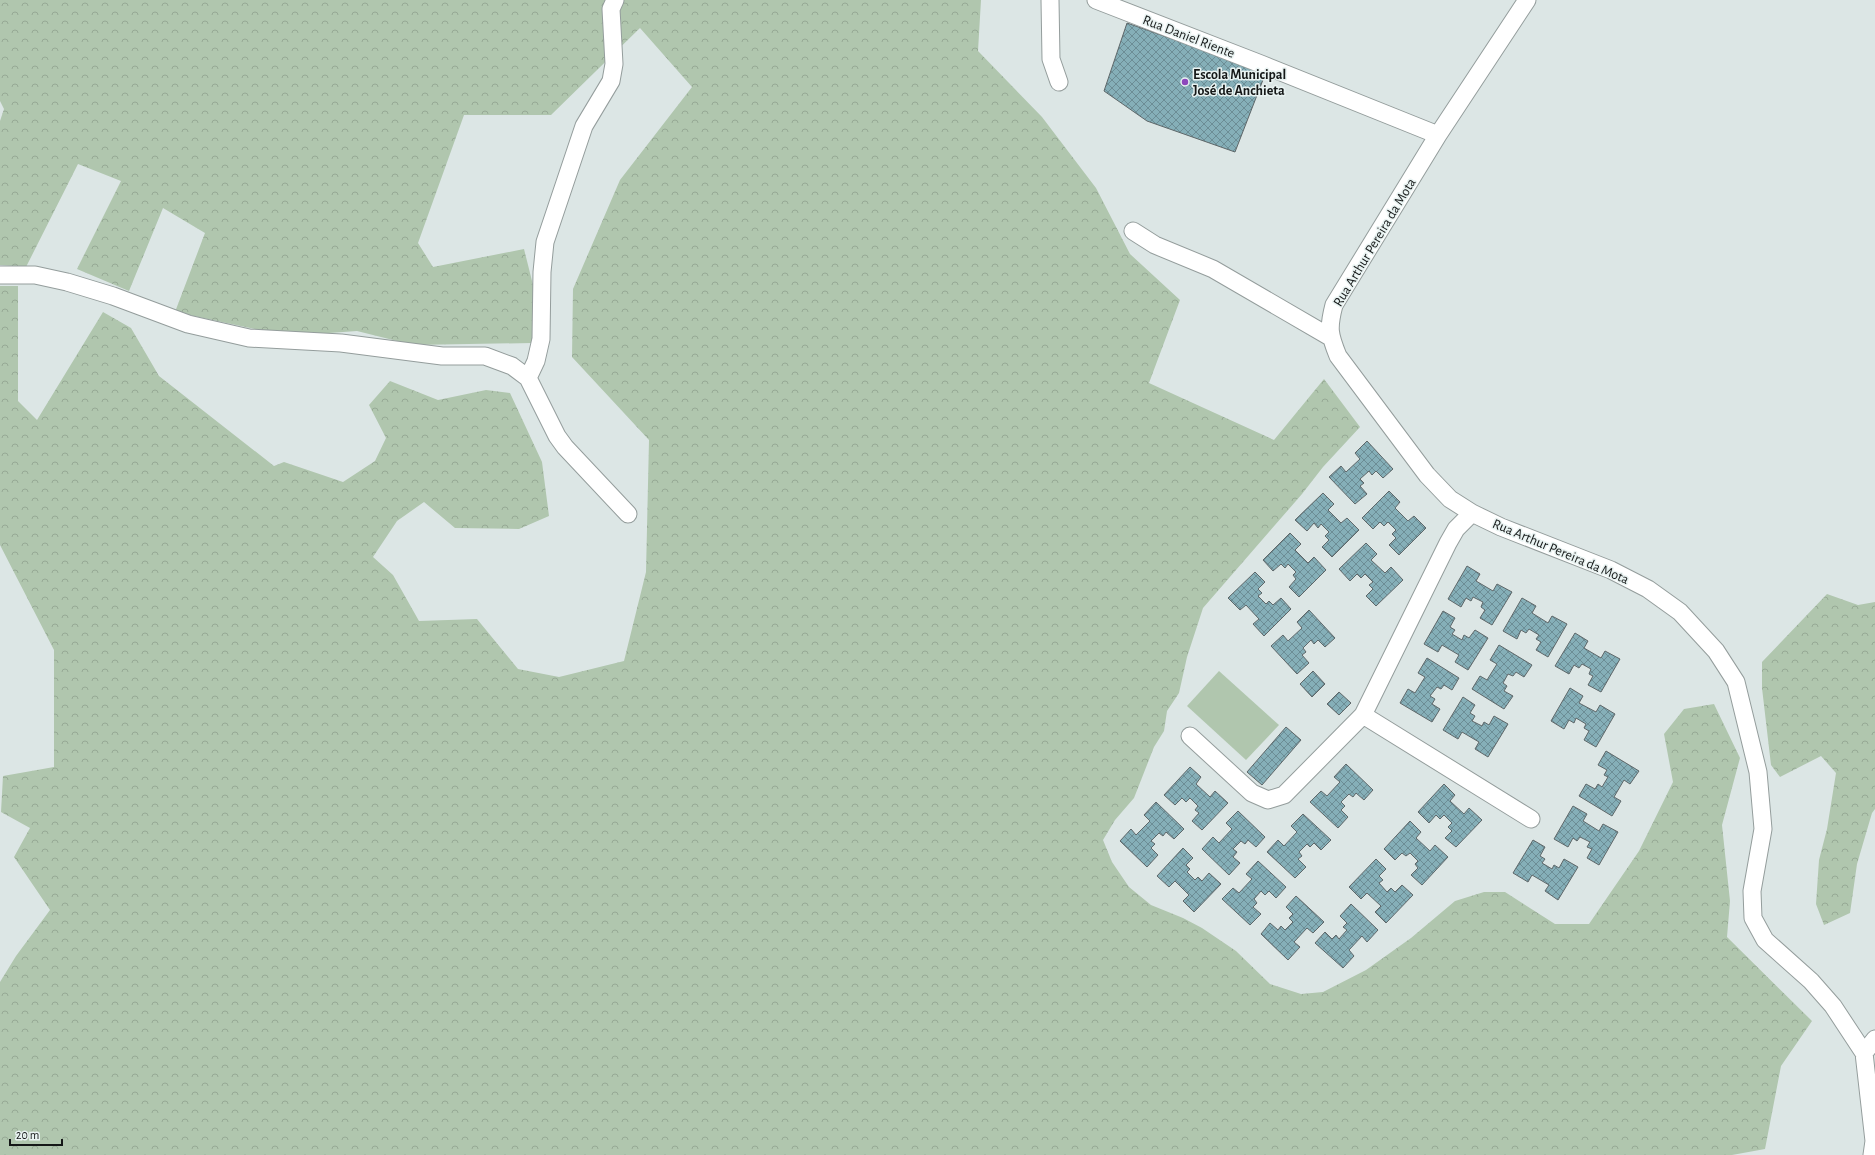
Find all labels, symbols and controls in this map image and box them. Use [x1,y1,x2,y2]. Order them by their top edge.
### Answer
street label: Rua Daniel Riente [1141,13,1237,61]
place label: Escola Municipal José de Anchieta [1193,68,1286,98]
marker: Escola Municipal José de Anchieta [1180,77,1190,87]
street label: Rua Arthur Pereira da Mota [1331,176,1419,309]
street label: Rua Arthur Pereira da Mota [1490,517,1631,587]
scale bar [10,1121,62,1147]
text: 20 m [16,1129,39,1141]

